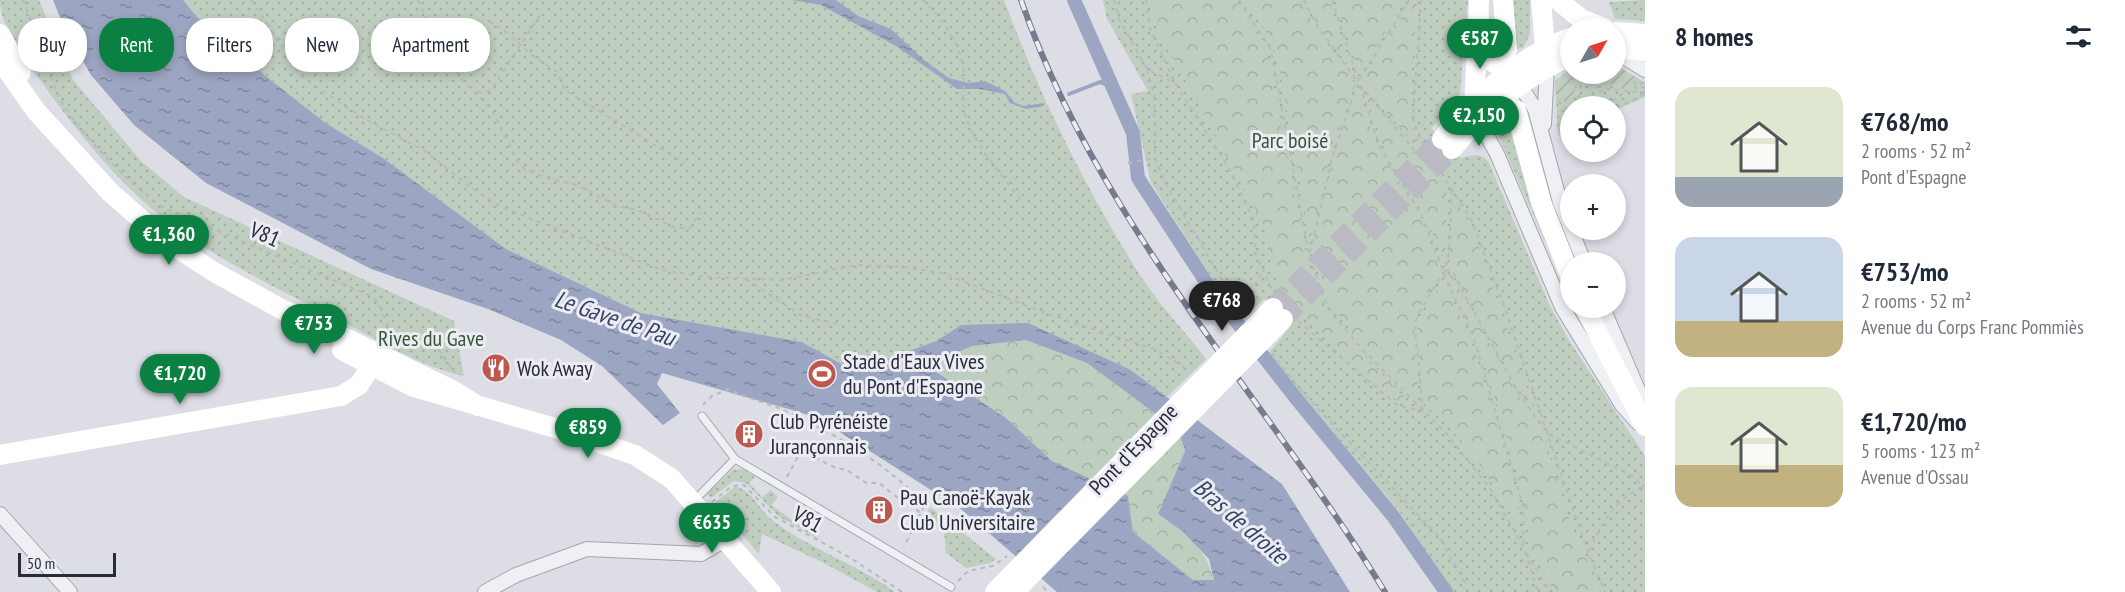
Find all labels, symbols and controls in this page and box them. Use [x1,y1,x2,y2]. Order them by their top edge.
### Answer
chip: Buy [18,18,87,72]
chip: Rent [99,18,174,72]
chip: Filters [186,18,273,72]
chip: New [285,18,359,72]
chip: Apartment [371,18,490,72]
north arrow [1560,18,1626,84]
map controls [1560,18,1626,318]
pin: €587 [1444,19,1516,70]
text: 8 homes [1675,20,1753,53]
icon: filters [2062,20,2095,53]
text: €587 [1461,25,1499,51]
pin: €2,150 [1430,96,1528,147]
button: locate [1560,96,1626,162]
text: €2,150 [1453,102,1505,128]
text: €768/mo [1861,105,1949,138]
icon: home [1723,111,1795,183]
park label: Parc boisé [1252,126,1328,154]
text: 2 rooms · 52 m² [1861,138,1971,164]
text: Pont d'Espagne [1861,164,1967,190]
button: + [1560,174,1626,240]
pin: €1,360 [120,215,218,266]
street label: V81 [245,215,284,253]
text: €1,360 [143,221,195,247]
button: − [1560,252,1626,318]
text: €753/mo [1861,255,1949,288]
icon: home [1723,261,1795,333]
pin: €768 [1186,281,1258,332]
water label: Le Gave de Pau [551,283,681,354]
text: €768 [1203,287,1241,313]
text: 2 rooms · 52 m² [1861,288,1971,314]
pin: €753 [278,304,350,355]
text: €753 [295,310,333,336]
text: Avenue du Corps Franc Pommiès [1861,314,2084,340]
park label: Rives du Gave [378,324,484,352]
place label: Stade d'Eaux Vives du Pont d'Espagne [843,347,985,400]
restaurant icon: Wok Away [480,352,512,384]
pin: €1,720 [131,354,229,405]
place label: Wok Away [517,354,593,382]
sports icon: Stade d'Eaux Vives du Pont d'Espagne [806,358,838,390]
text: €1,720 [154,360,206,386]
street label: Pont d'Espagne [1083,397,1183,501]
text: €1,720/mo [1861,405,1967,438]
place label: Club Pyrénéiste Jurançonnais [769,407,888,460]
pin: €859 [552,408,624,459]
icon: home [1723,411,1795,483]
text: €859 [569,414,607,440]
building icon: Club Pyrénéiste Jurançonnais [733,418,765,450]
text: 5 rooms · 123 m² [1861,438,1980,464]
text: Avenue d'Ossau [1861,464,1969,490]
water label: Bras de droite [1187,472,1296,572]
place label: Pau Canoë-Kayak Club Universitaire [900,483,1035,536]
building icon: Pau Canoë-Kayak Club Universitaire [863,494,895,526]
street label: V81 [787,499,828,539]
pin: €635 [676,503,748,554]
text: €635 [693,509,731,535]
scale bar [18,550,116,578]
text: 50 m [27,553,55,573]

